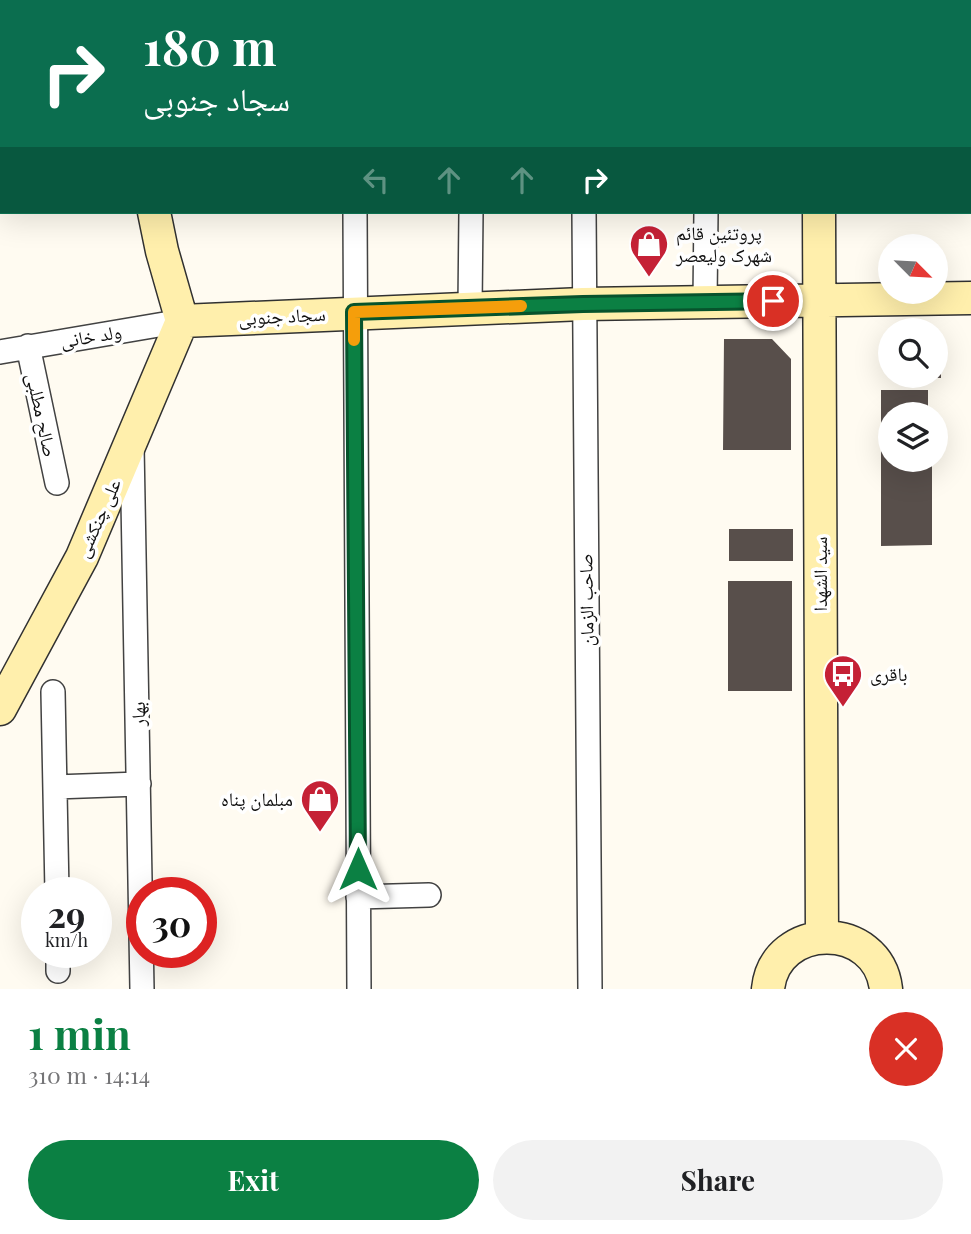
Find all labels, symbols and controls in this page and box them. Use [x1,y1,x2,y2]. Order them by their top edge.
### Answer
text: 180 m [143,13,277,78]
icon: right [28,28,119,119]
text: سجاد جنوبی [143,76,290,119]
icon: left [357,161,395,199]
icon: ahead [430,161,468,199]
icon: ahead [503,161,541,199]
icon: right [576,161,614,199]
place label: پروتئین قائم شهرک ولیعصر [675,219,772,267]
shop icon: پروتئین قائم شهرک ولیعصر [628,223,670,278]
north arrow [878,234,948,304]
map controls [878,234,948,472]
pin [743,271,803,331]
icon: arrive [754,282,792,320]
street label: سجاد جنوبی [238,300,326,330]
street label: ولد خانی [58,317,123,353]
button: search [878,318,948,388]
street label: صالح مطلبی [20,371,65,459]
button: layers [878,402,948,472]
street label: علی چنکشی [68,474,126,561]
street label: سید الشهدا [806,537,832,612]
street label: صاحب الزمان [571,553,599,647]
bus stop icon: باقری [822,653,864,708]
place label: باقری [870,660,907,686]
street label: بهار [124,701,150,728]
shop icon: مبلمان پناه [299,778,341,833]
place label: مبلمان پناه [221,785,293,811]
position arrow [321,832,395,906]
speed limit sign: 30 [126,877,217,968]
text: 29 [48,890,85,937]
text: km/h [45,928,88,952]
text: 1 min [28,1005,131,1061]
button: close [869,1012,943,1086]
text: 310 m · 14:14 [28,1059,150,1090]
button: Exit [28,1140,479,1220]
button: Share [493,1140,943,1220]

